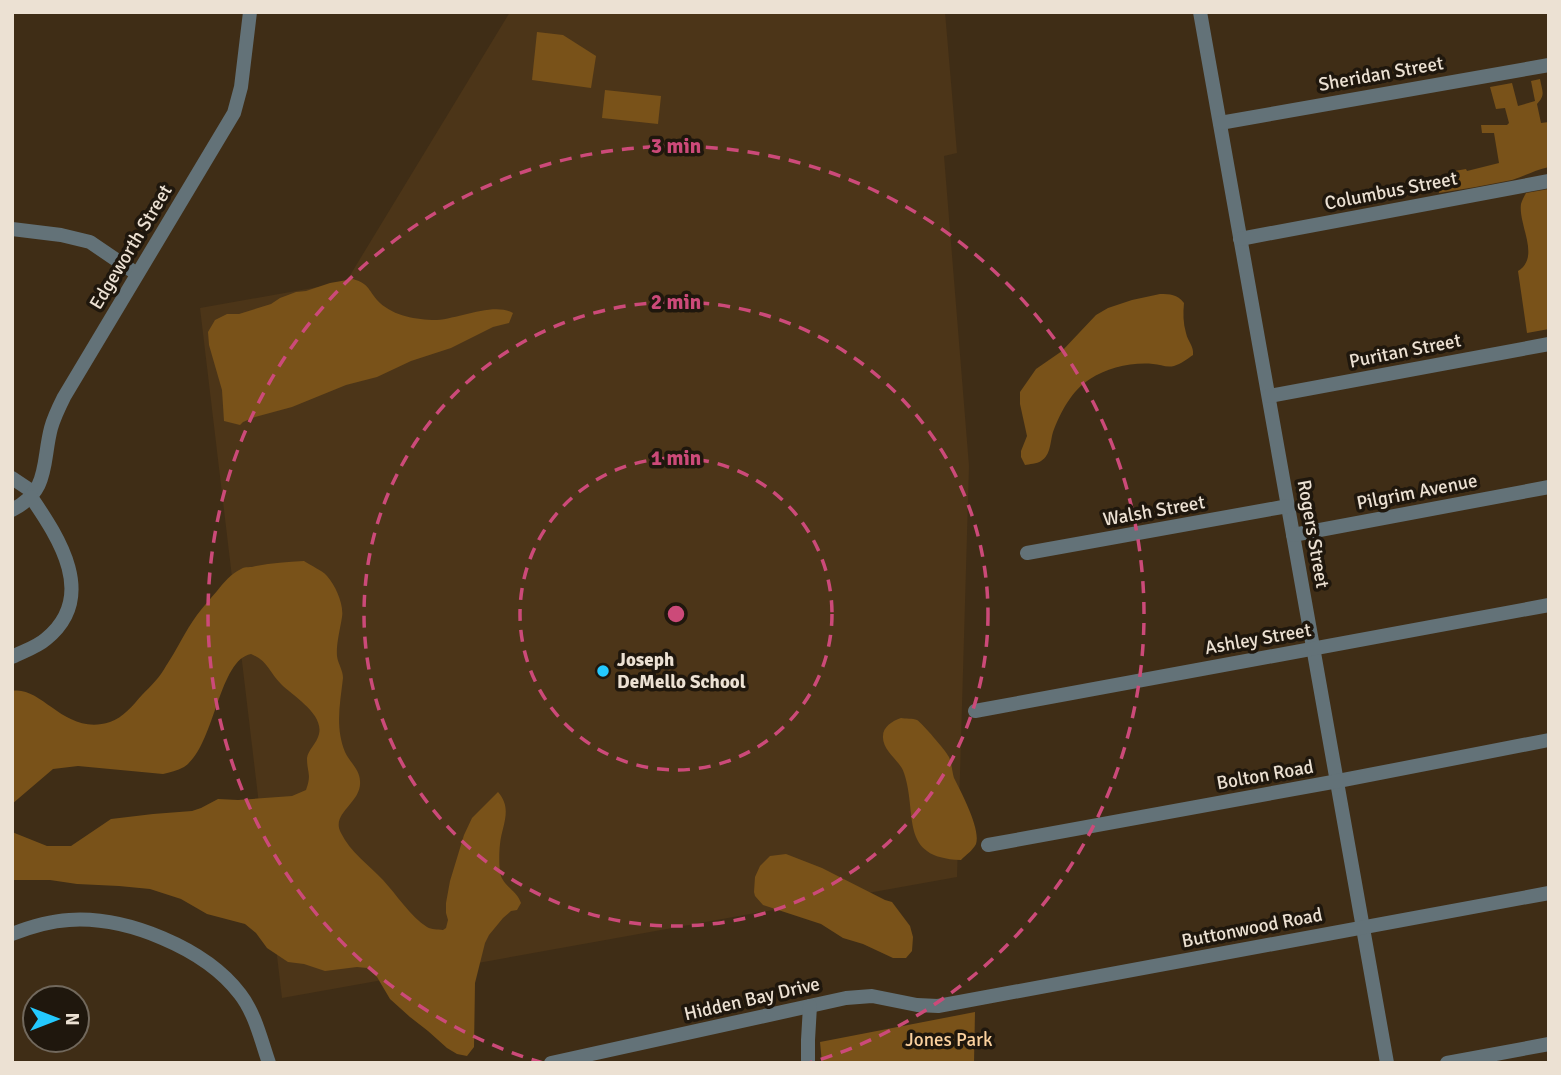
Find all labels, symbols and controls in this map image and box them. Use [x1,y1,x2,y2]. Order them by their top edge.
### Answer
street label: Sheridan Street [1317,51,1446,97]
text: 3 min [651,133,701,159]
street label: Columbus Street [1323,166,1460,216]
street label: Edgeworth Street [84,180,178,314]
text: 2 min [651,289,701,315]
street label: Puritan Street [1347,328,1463,374]
text: 1 min [651,445,701,471]
street label: Pilgrim Avenue [1355,469,1479,515]
street label: Rogers Street [1292,478,1334,590]
street label: Walsh Street [1101,490,1207,532]
centre of rings [664,602,688,626]
street label: Ashley Street [1203,618,1313,660]
place label: Joseph DeMello School [617,648,746,694]
marker: Joseph DeMello School [595,663,611,679]
street label: Bolton Road [1215,755,1315,795]
street label: Buttonwood Road [1179,903,1325,953]
street label: Hidden Bay Drive [682,972,822,1026]
north arrow [21,984,91,1054]
text: N [60,1012,84,1026]
park label: Jones Park [905,1028,993,1052]

